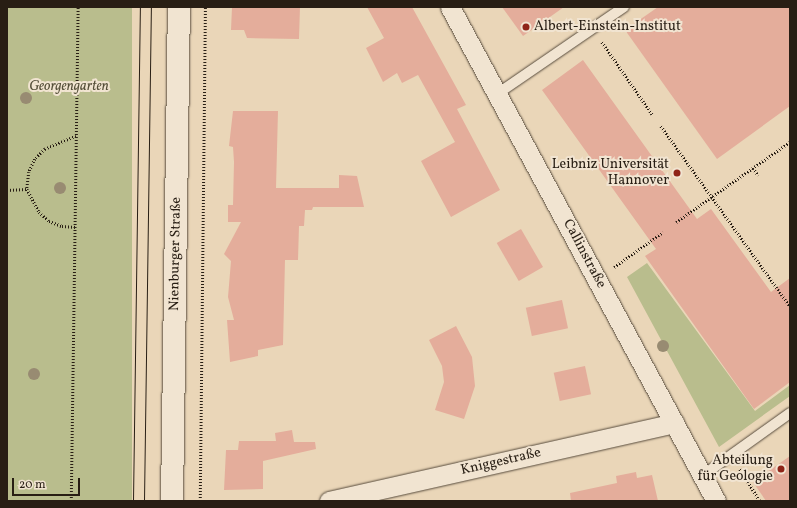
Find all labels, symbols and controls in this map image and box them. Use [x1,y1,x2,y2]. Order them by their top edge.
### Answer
place label: Albert-Einstein-Institut [534,19,681,35]
marker: Albert-Einstein-Institut [521,22,531,32]
park label: Georgengarten [29,79,109,95]
place label: Leibniz Universität Hannover [552,157,669,190]
marker: Leibniz Universität Hannover [672,168,682,178]
street label: Nienburger Straße [167,197,185,311]
street label: Callinstraße [559,217,609,291]
street label: Kniggestraße [459,445,543,479]
place label: Abteilung für Geologie [698,453,773,486]
marker: Abteilung für Geologie [776,464,786,474]
scale bar [14,470,82,496]
text: 20 m [19,477,46,493]

